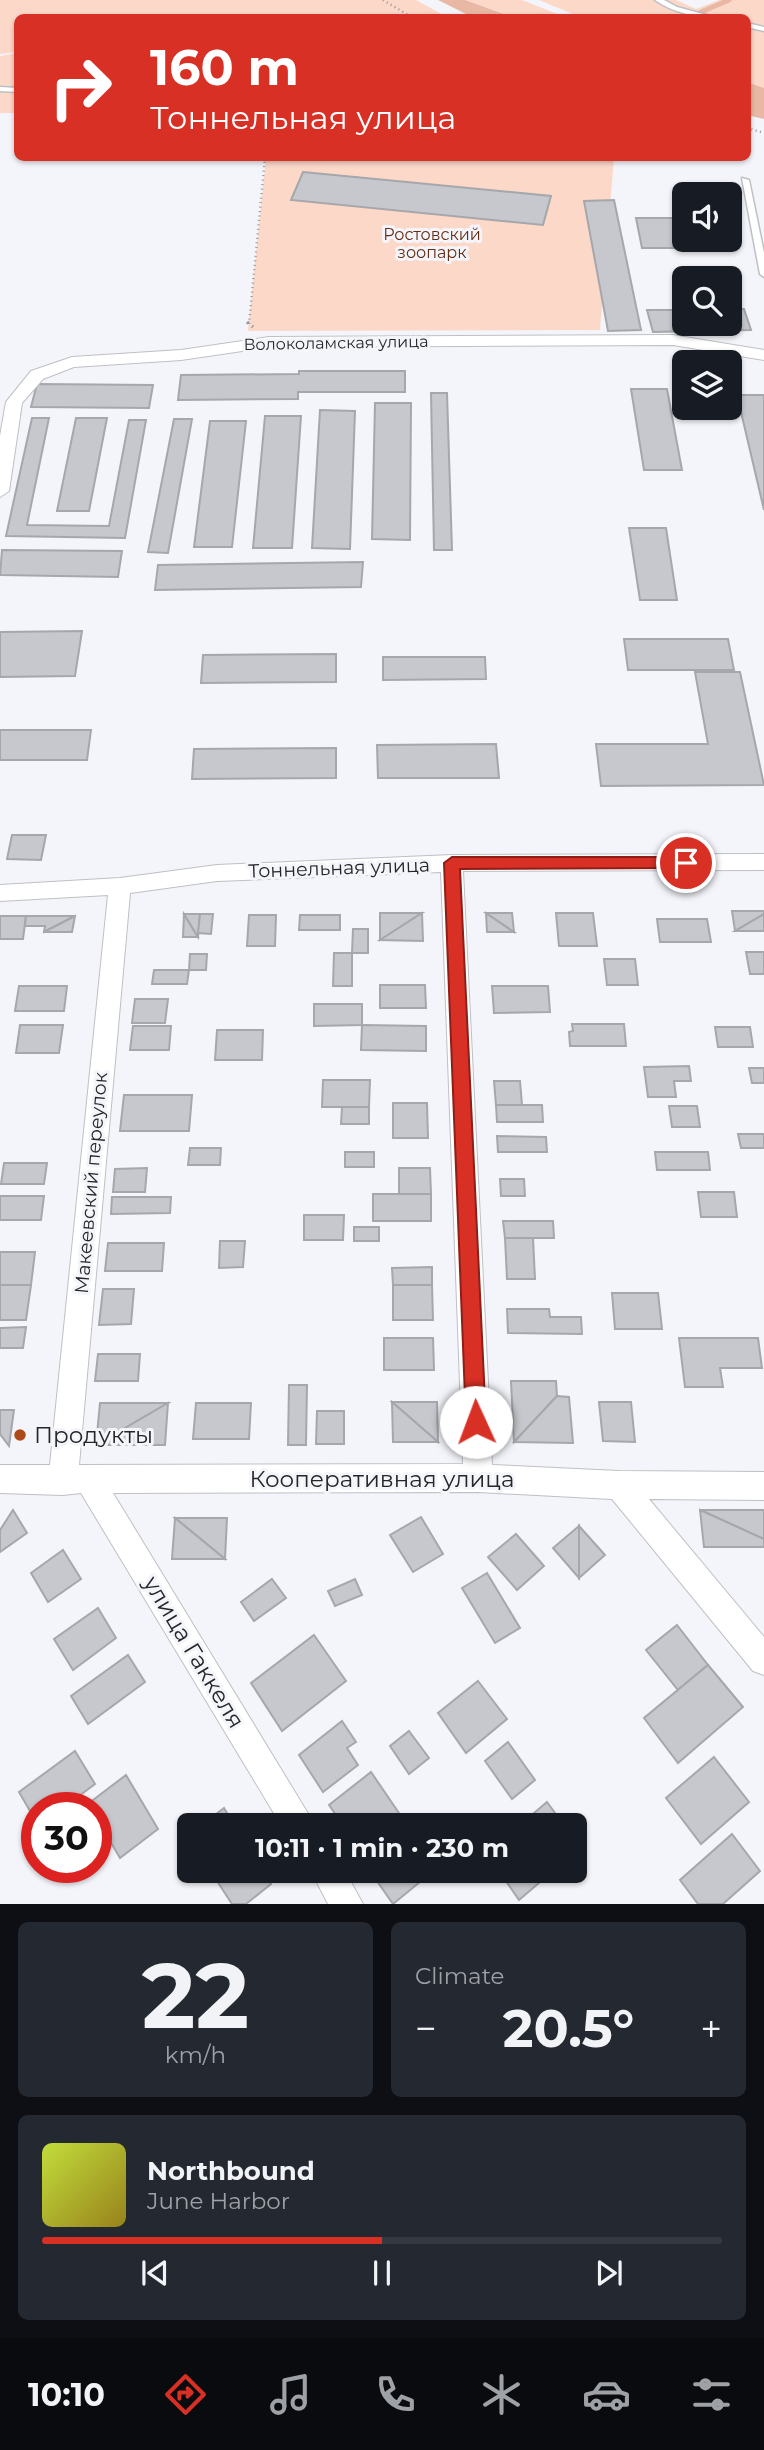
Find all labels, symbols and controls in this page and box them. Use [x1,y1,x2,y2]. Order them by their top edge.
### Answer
text: 160 m [150,38,299,97]
icon: right [35,42,126,133]
text: Тоннельная улица [150,98,456,137]
map controls [672,182,742,420]
button: sound [672,182,742,252]
park label: Ростовский зоопарк [383,225,481,262]
button: search [672,266,742,336]
street label: Волоколамская улица [243,332,429,354]
button: layers [672,350,742,420]
pin [656,833,716,893]
icon: arrive [667,844,705,882]
street label: Тоннельная улица [248,853,430,883]
street label: Макеевский переулок [70,1071,112,1295]
position arrow [439,1385,513,1459]
place label: Продукты [34,1421,153,1449]
marker: Продукты [12,1427,28,1443]
street label: Кооперативная улица [250,1465,514,1493]
street label: улица Гаккеля [137,1570,250,1733]
speed limit sign: 30 [21,1792,112,1883]
text: 10:11 · 1 min · 230 m [255,1832,509,1864]
text: 22 [142,1940,249,2051]
text: Climate [415,1962,504,1990]
text: 20.5° [503,1997,634,2060]
text: − [415,2005,437,2052]
text: + [700,2005,722,2052]
text: km/h [165,2041,226,2069]
text: Northbound [147,2155,315,2187]
text: June Harbor [147,2187,290,2215]
icon: previous [136,2254,174,2292]
icon: pause [363,2254,401,2292]
icon: next [590,2254,628,2292]
icon: directions [161,2370,210,2419]
icon: music [266,2370,315,2419]
icon: phone [371,2370,420,2419]
icon: climate [477,2370,526,2419]
icon: car [582,2370,631,2419]
icon: filters [687,2370,736,2419]
text: 10:10 [28,2375,105,2414]

